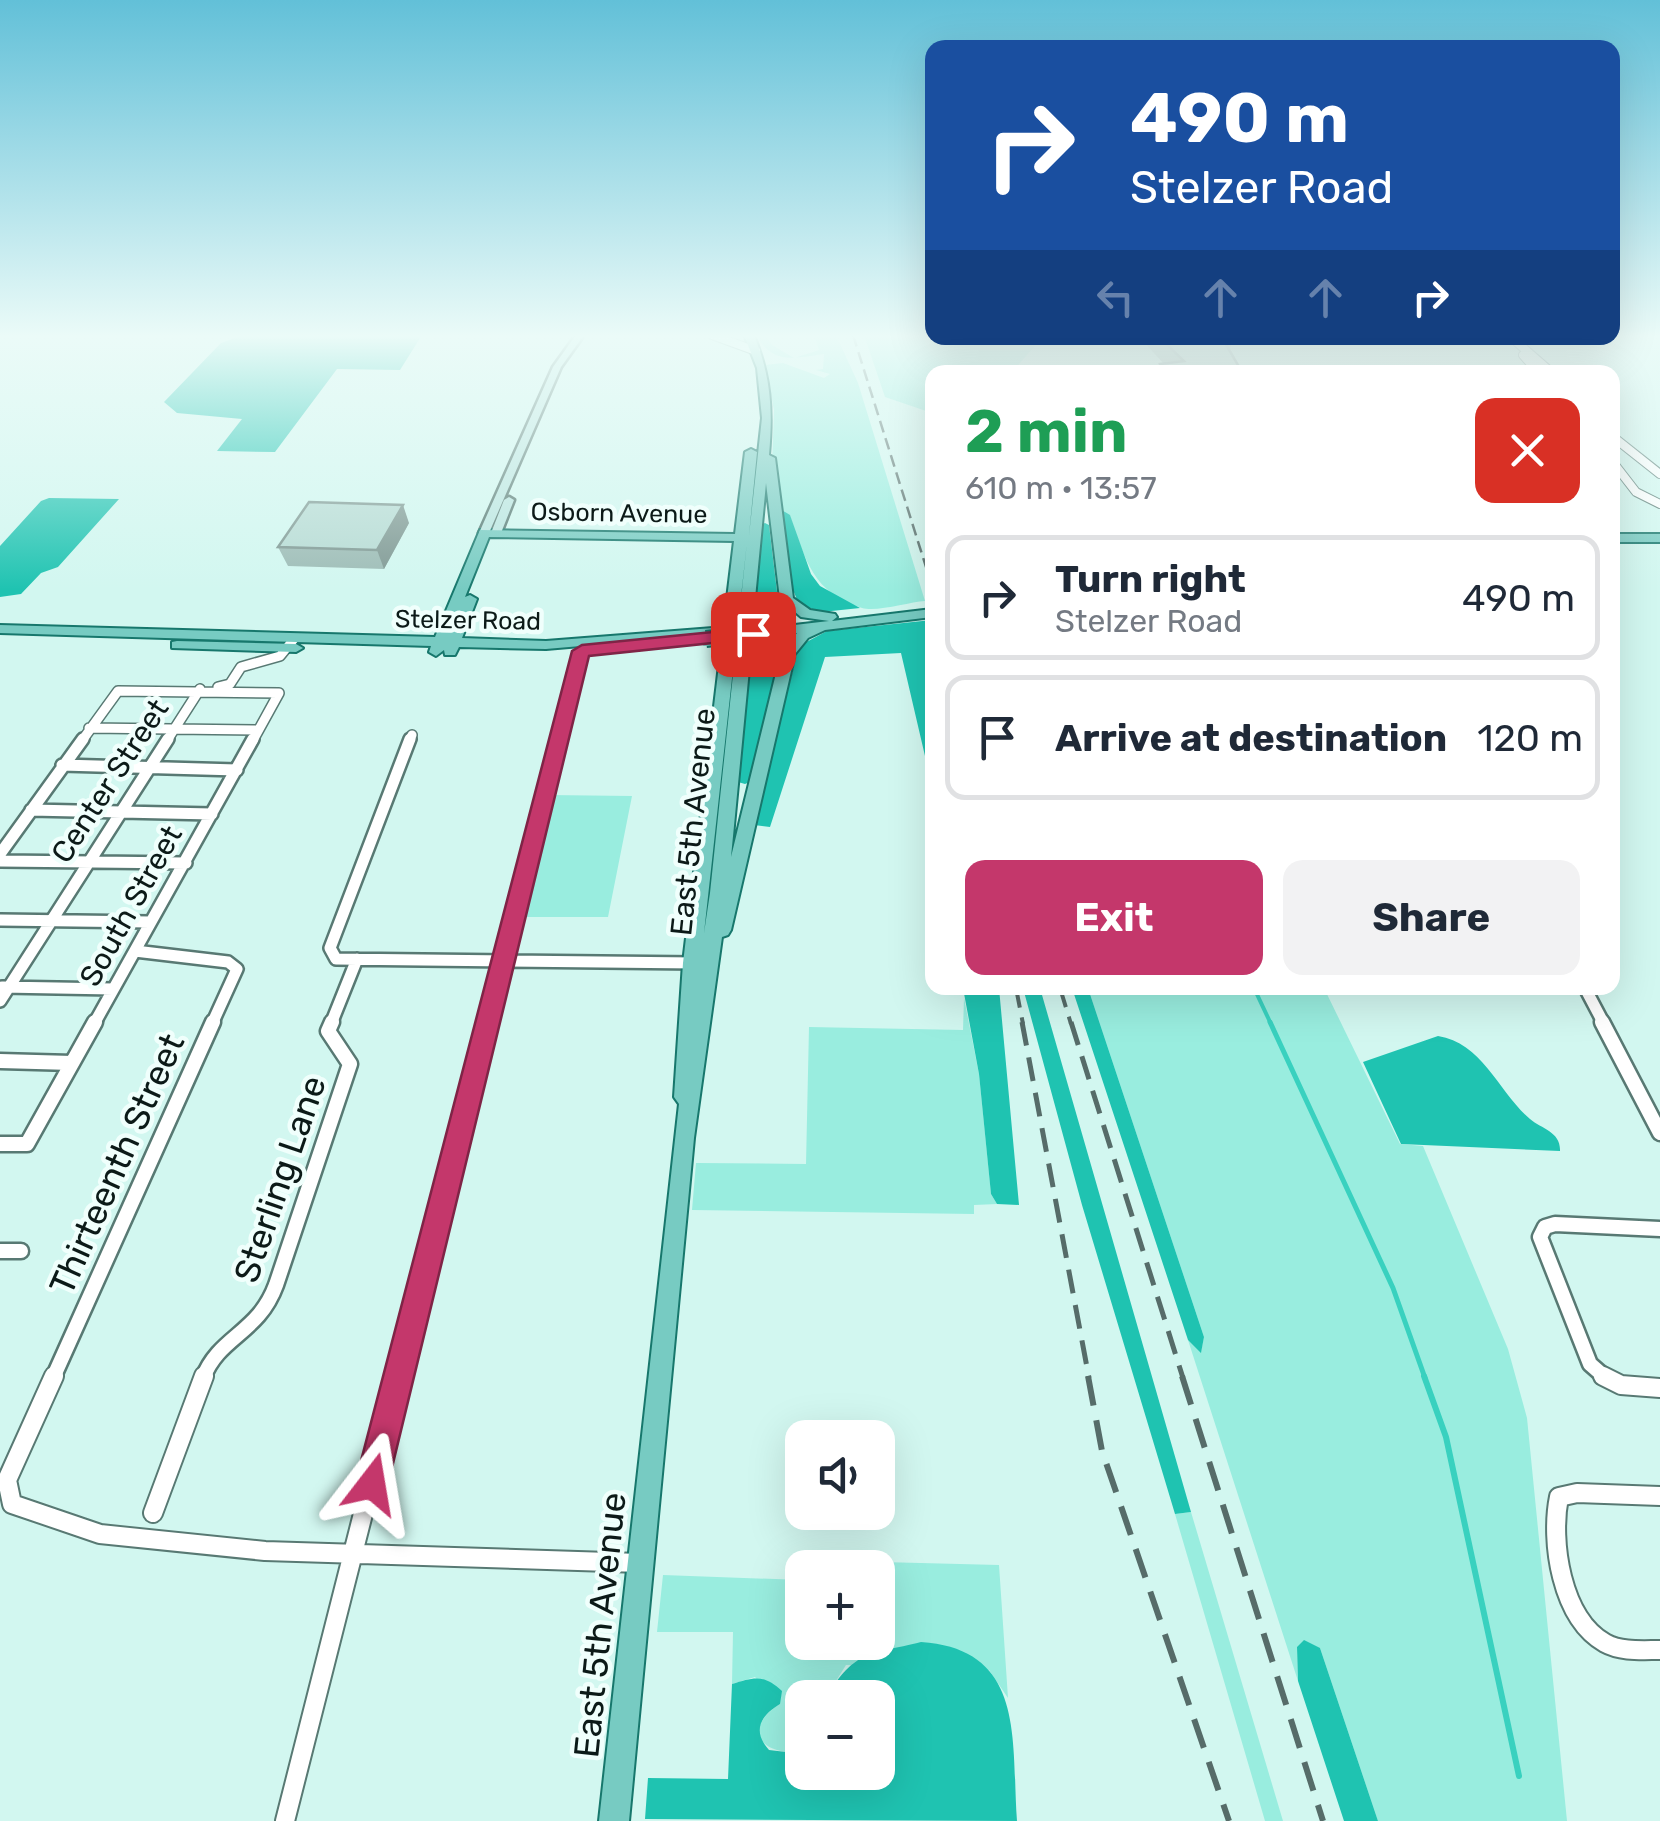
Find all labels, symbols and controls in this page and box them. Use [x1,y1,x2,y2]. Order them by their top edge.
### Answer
text: 490 m [1130,77,1349,160]
icon: right [965,80,1095,210]
text: Stelzer Road [1130,161,1393,214]
icon: left [1088,270,1143,325]
icon: ahead [1193,270,1248,325]
icon: ahead [1298,270,1353,325]
icon: right [1403,270,1458,325]
text: 2 min [965,396,1127,467]
button: close [1475,398,1580,503]
text: 610 m · 13:57 [965,469,1157,507]
street label: Osborn Avenue [530,497,708,529]
text: Turn right [1055,556,1246,602]
icon: right [970,570,1025,625]
text: 490 m [1462,575,1575,621]
pin [711,592,796,677]
text: Stelzer Road [1055,602,1242,640]
street label: Stelzer Road [395,604,541,636]
icon: arrive [726,607,781,662]
street label: Center Street [44,692,176,870]
street label: East 5th Avenue [663,706,723,938]
icon: arrive [970,710,1025,765]
text: Arrive at destination [1055,715,1447,761]
text: 120 m [1477,715,1583,761]
street label: South Street [72,819,190,993]
button: Exit [965,860,1263,975]
button: Share [1283,860,1580,975]
street label: Thirteenth Street [41,1027,193,1301]
street label: Sterling Lane [225,1070,335,1288]
map controls [785,1420,895,1790]
button: sound [785,1420,895,1530]
position arrow [320,1432,424,1536]
street label: East 5th Avenue [565,1490,635,1760]
button: + [785,1550,895,1660]
button: − [785,1680,895,1790]

